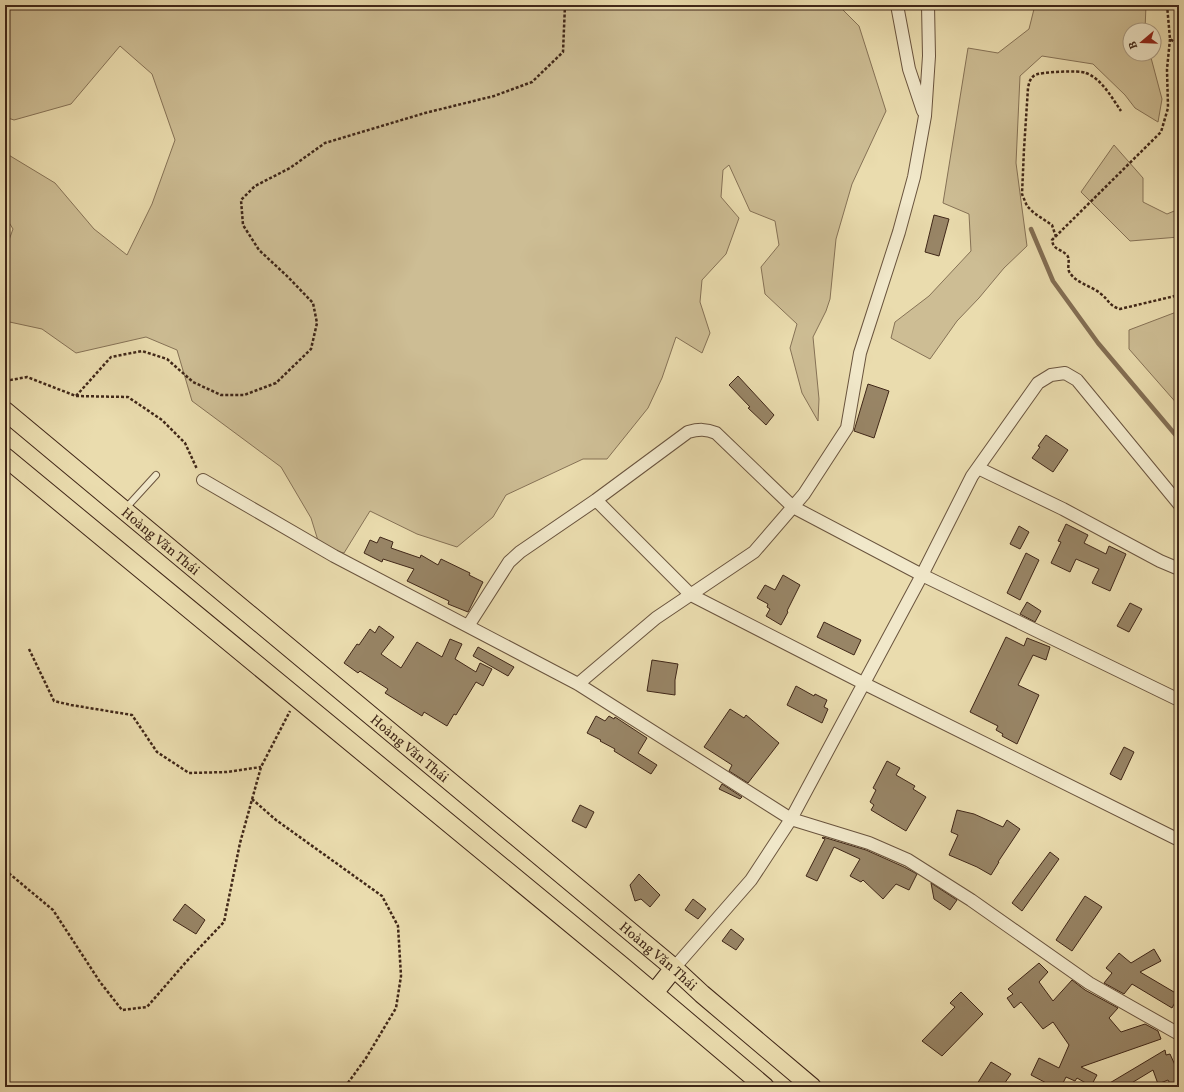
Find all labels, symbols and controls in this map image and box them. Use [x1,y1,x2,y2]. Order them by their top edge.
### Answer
north arrow [1122,22,1162,62]
text: B [1126,39,1142,51]
street label: Hoàng Văn Thái [117,504,203,580]
street label: Hoàng Văn Thái [366,711,452,788]
street label: Hoàng Văn Thái [615,918,701,996]

